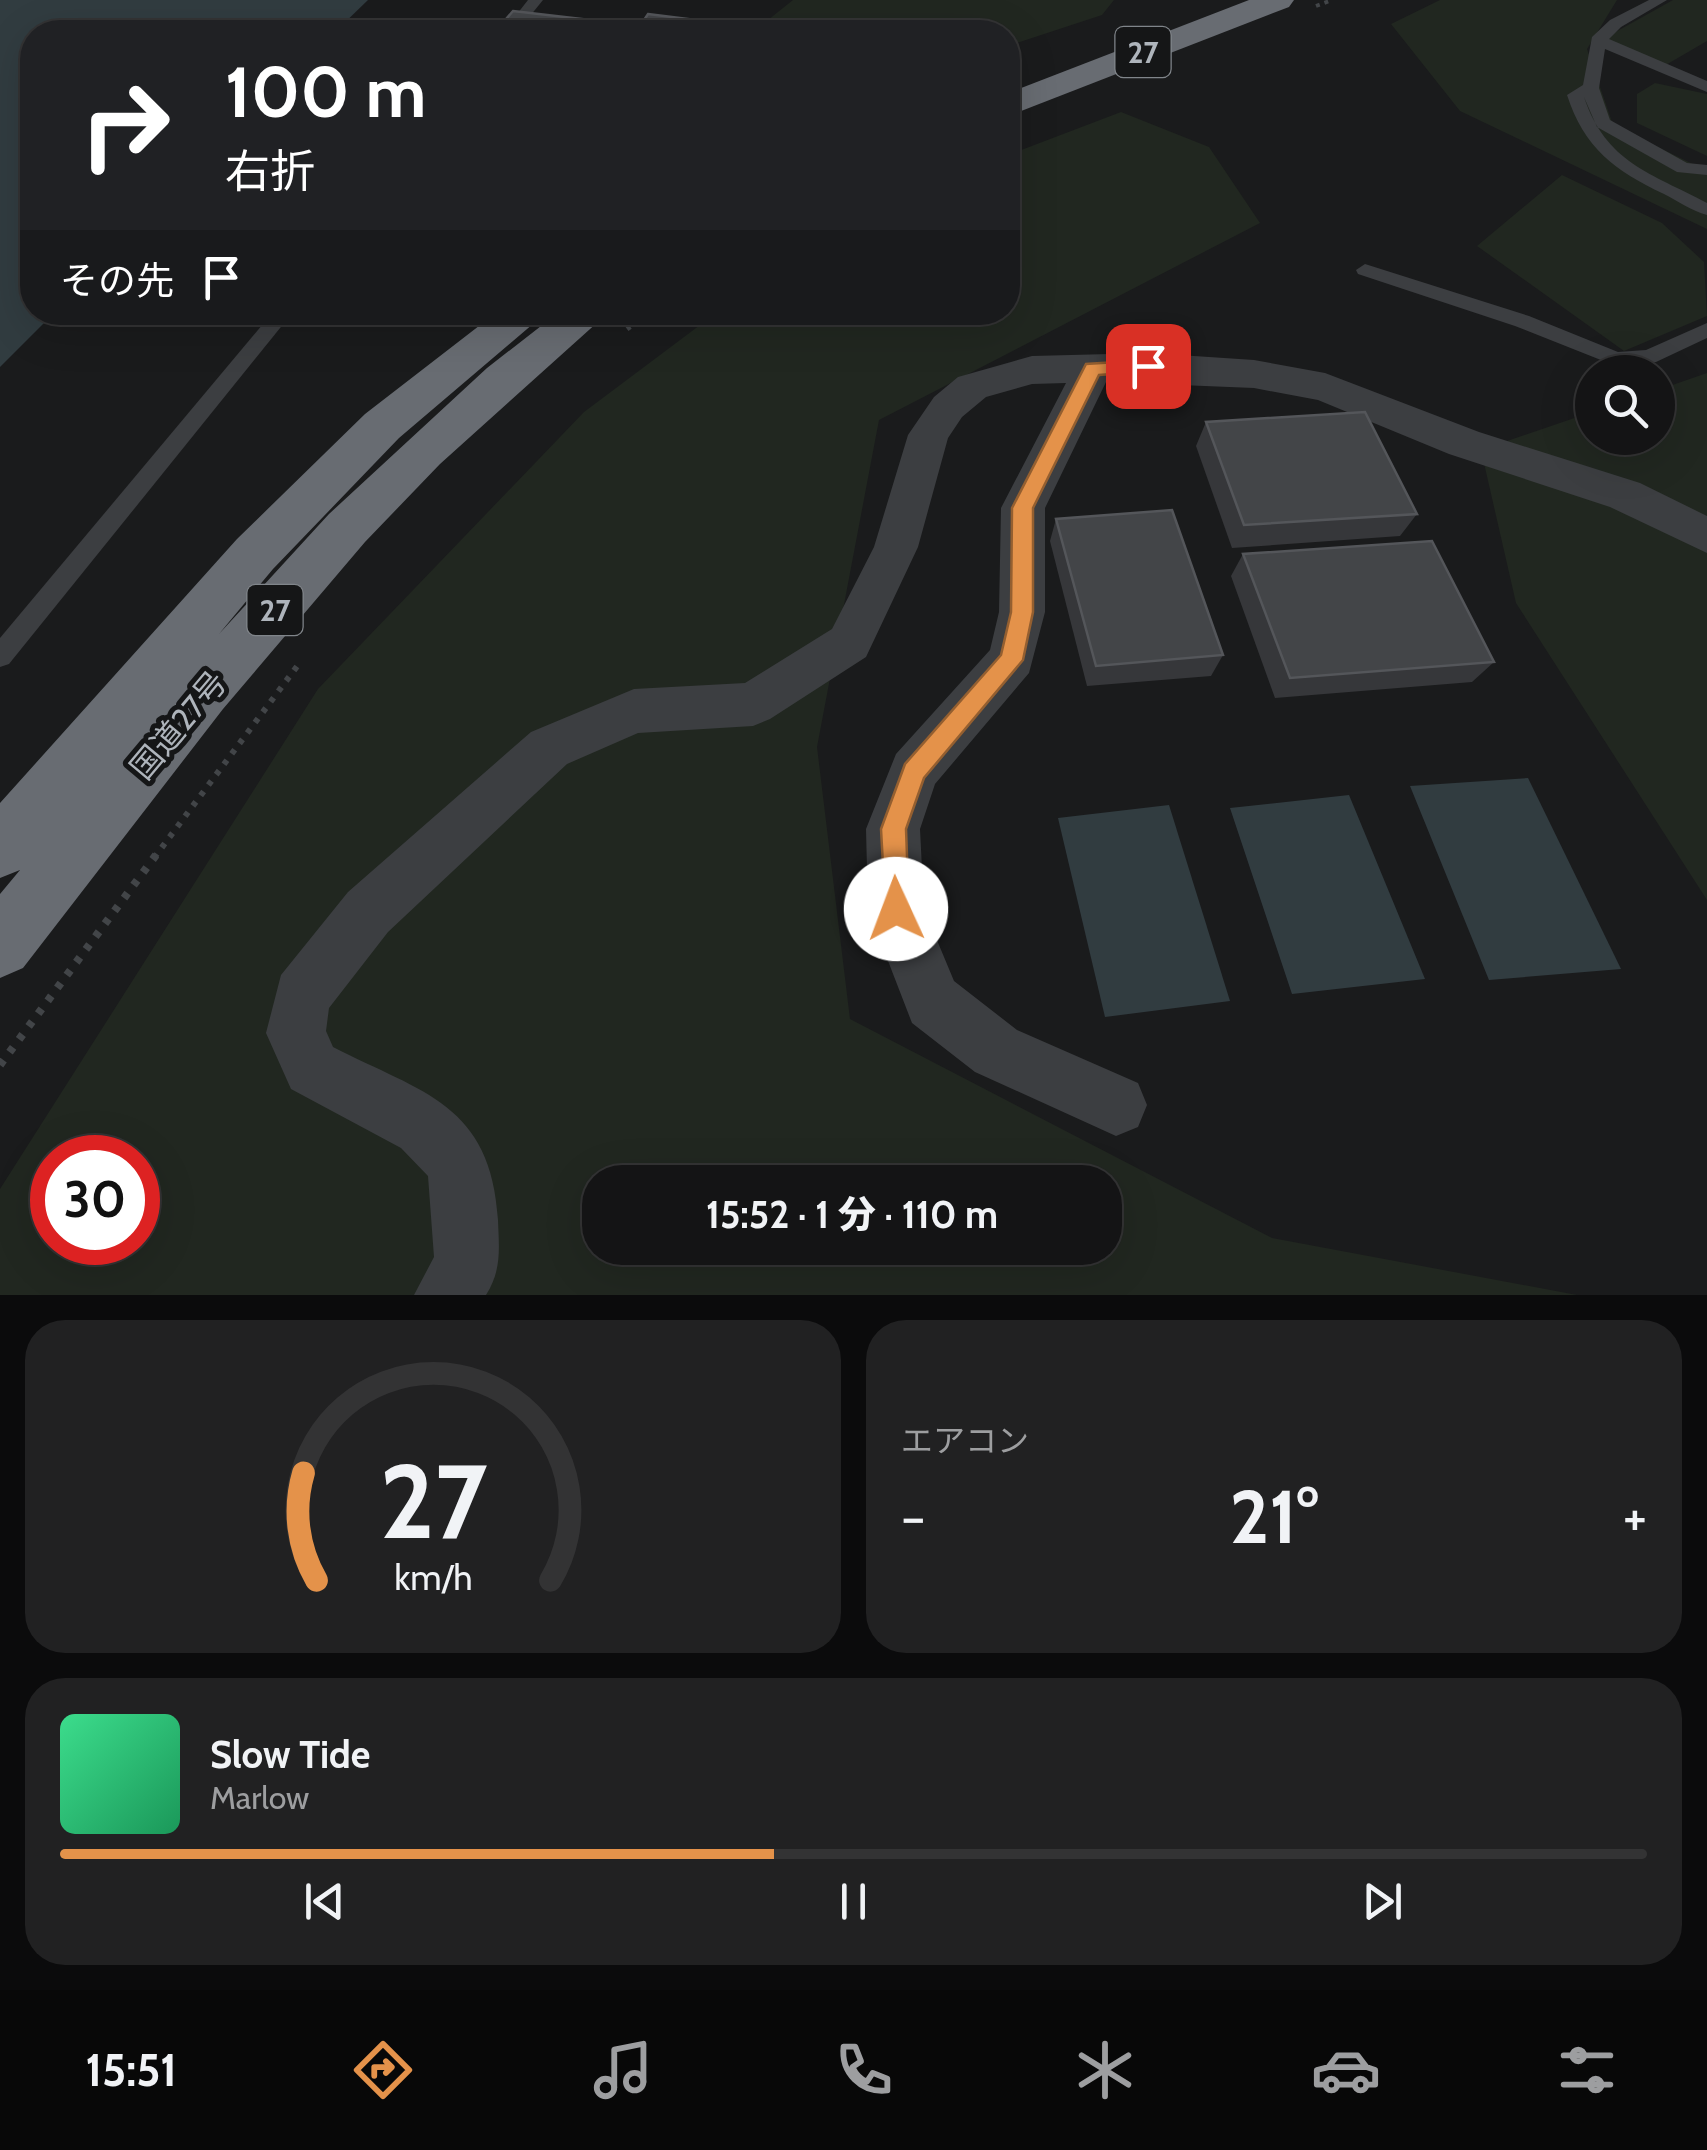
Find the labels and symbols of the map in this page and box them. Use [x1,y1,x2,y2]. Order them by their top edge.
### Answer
road number: 27 [1116,27,1170,77]
pin [1106,324,1191,409]
road number: 27 [248,585,302,635]
street label: 国道27号 [122,663,234,787]
position arrow [844,857,948,961]
speed limit sign: 30 [30,1135,160,1265]

